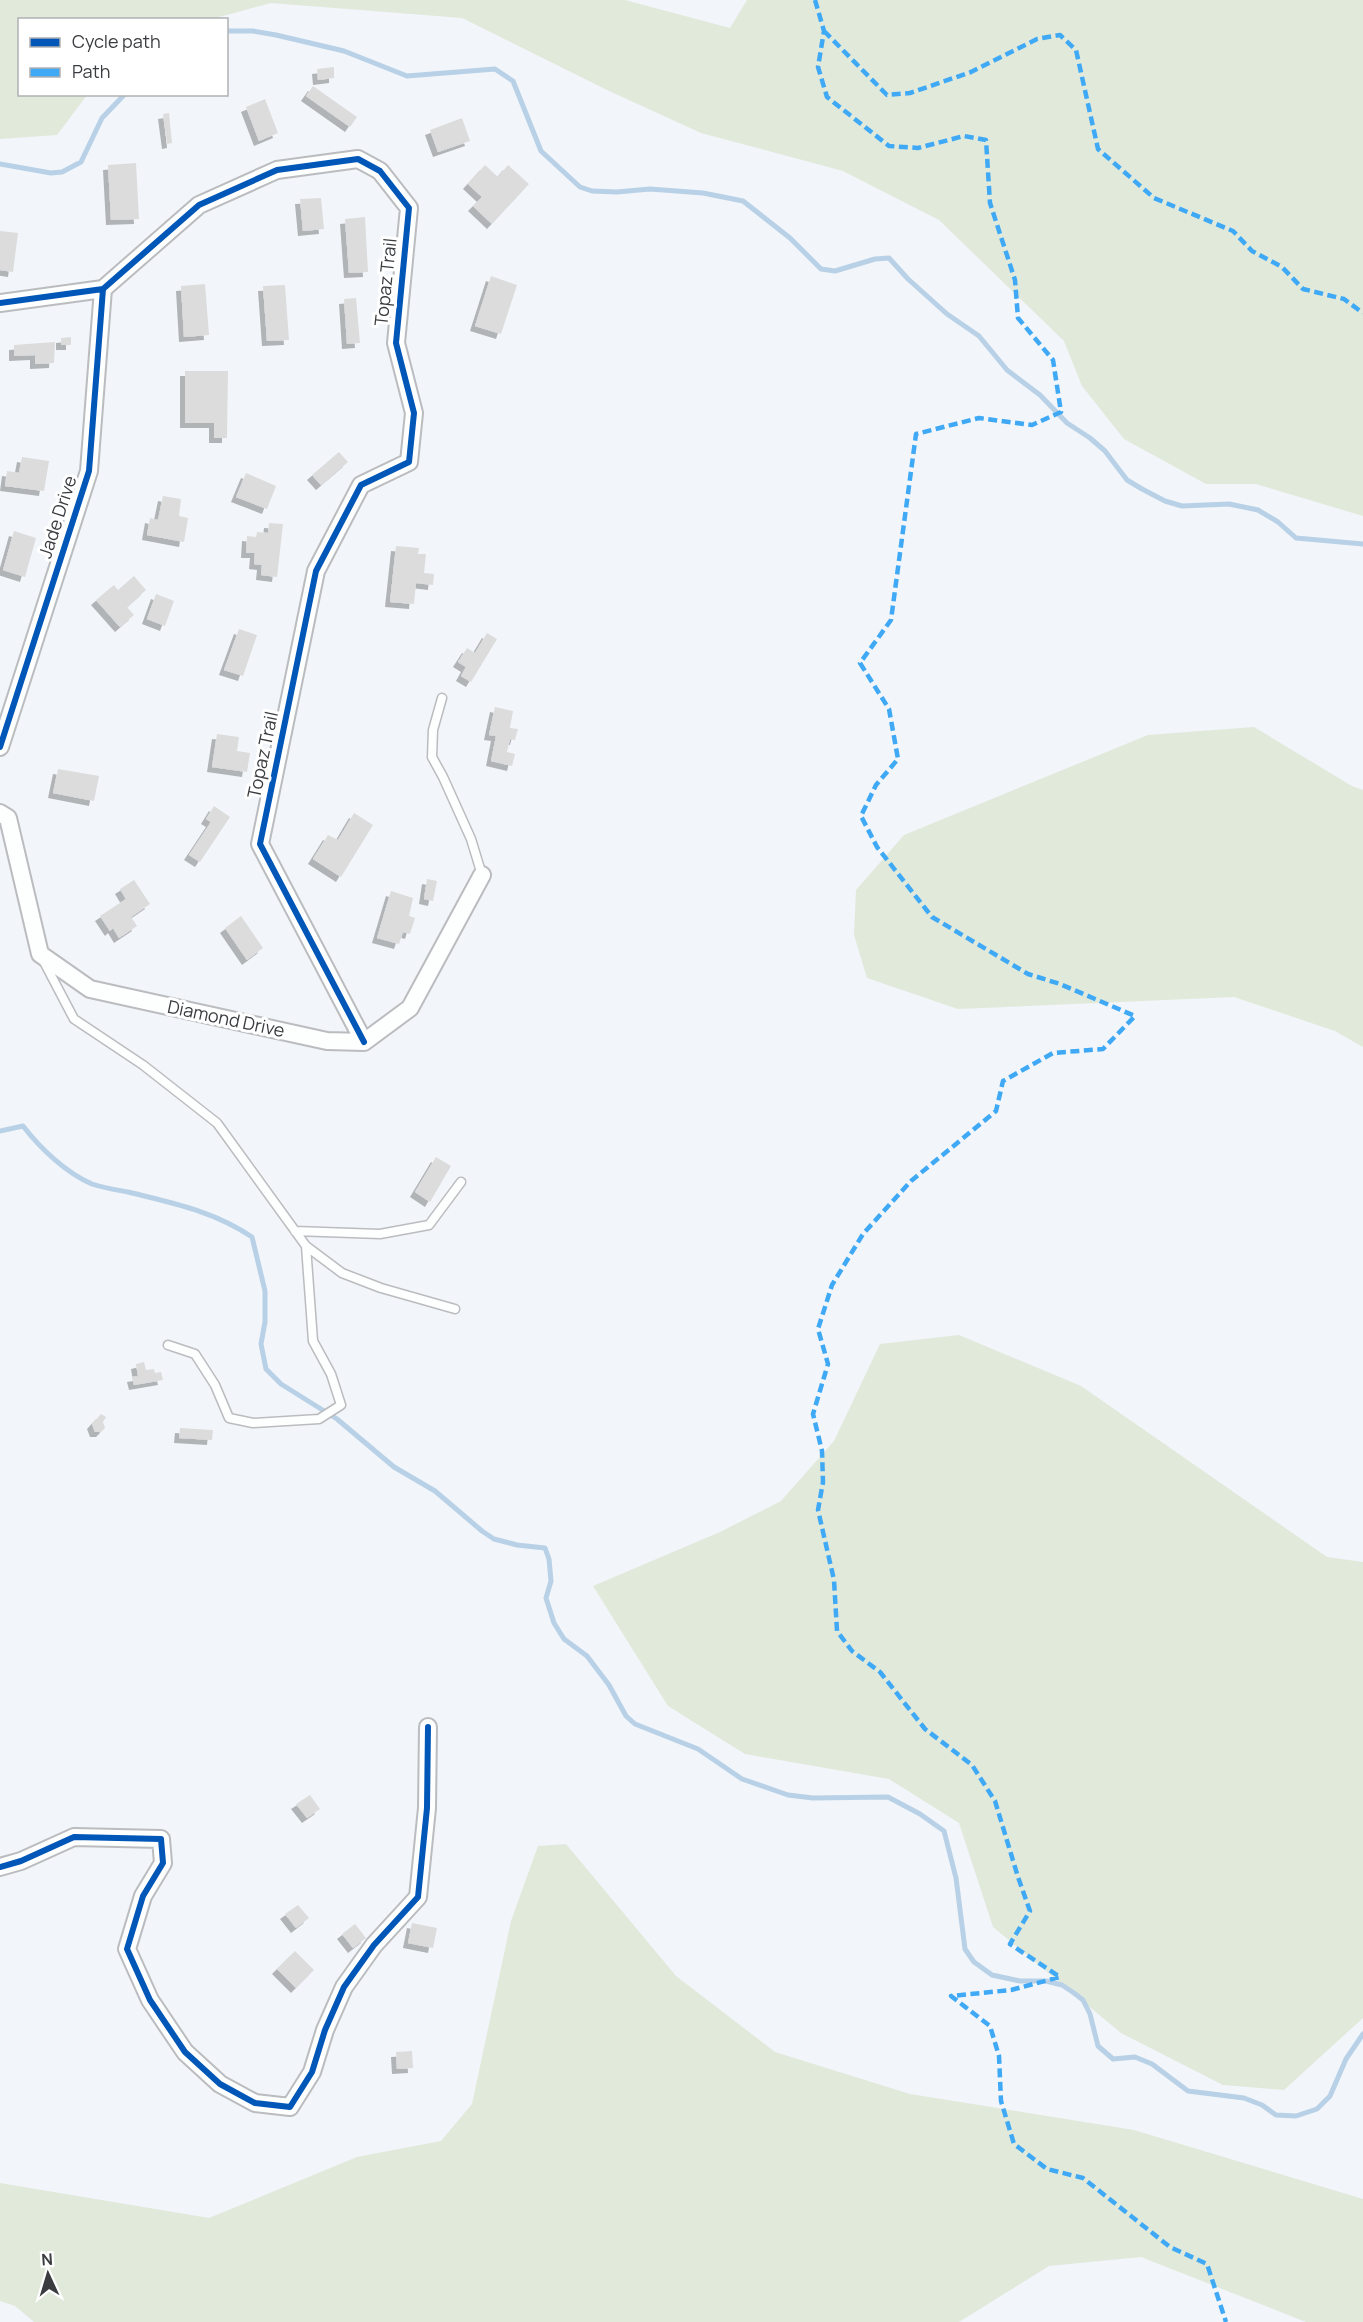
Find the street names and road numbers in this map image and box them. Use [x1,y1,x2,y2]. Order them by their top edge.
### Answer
street label: Topaz Trail [368,237,402,327]
street label: Jade Drive [32,472,82,561]
street label: Topaz Trail [241,709,283,800]
street label: Diamond Drive [165,994,287,1042]

